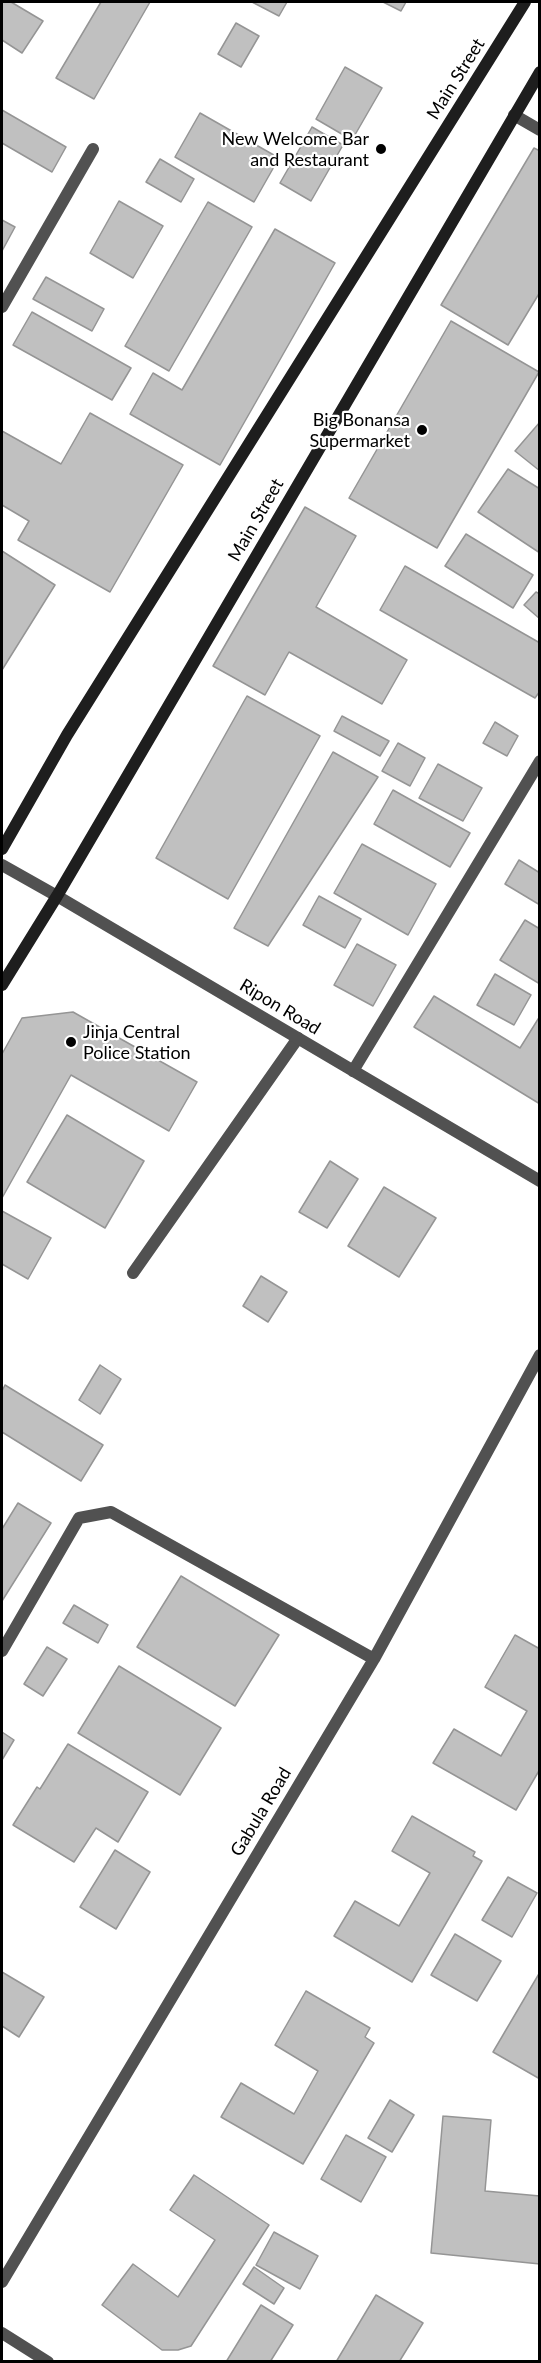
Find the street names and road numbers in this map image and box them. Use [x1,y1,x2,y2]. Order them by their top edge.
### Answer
street label: Main Street [423,34,489,124]
street label: Main Street [224,475,288,565]
street label: Ripon Road [236,974,324,1040]
street label: Gabula Road [226,1764,296,1860]

